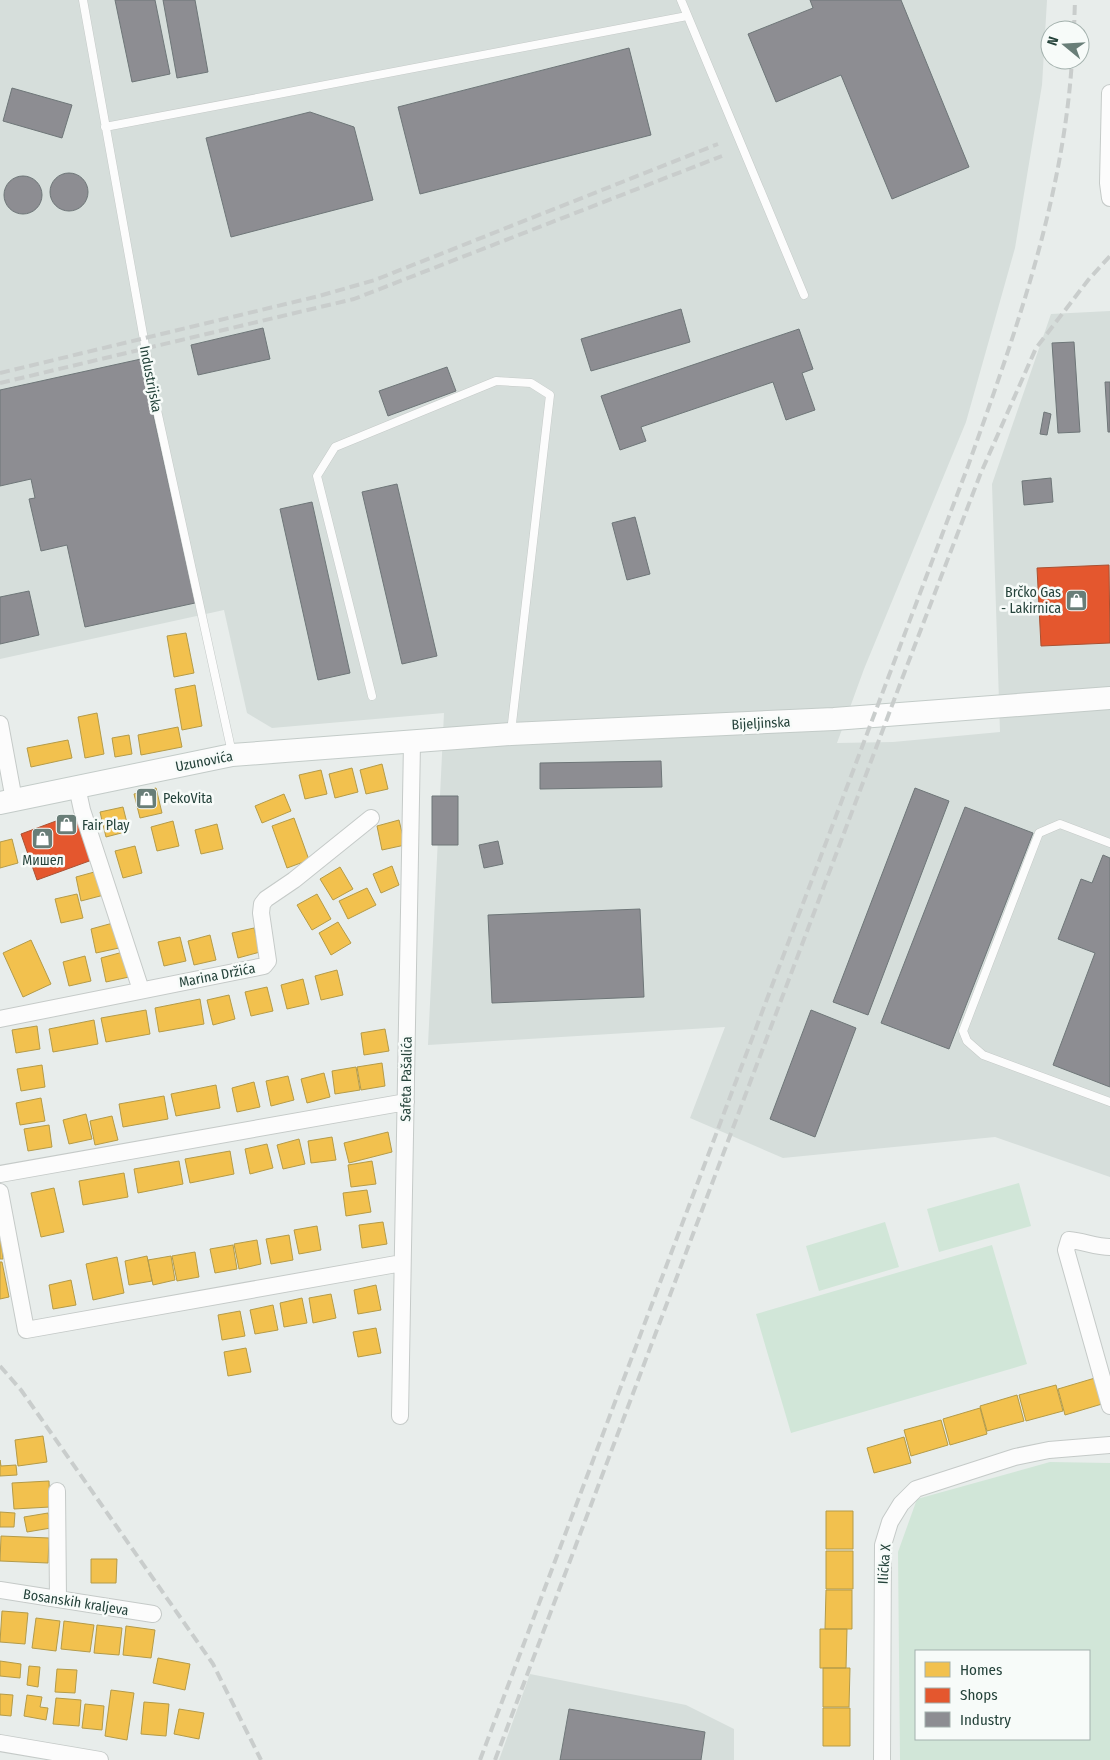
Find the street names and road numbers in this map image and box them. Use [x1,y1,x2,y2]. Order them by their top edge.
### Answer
street label: Industrijska [136,344,165,414]
street label: Bijeljinska [731,713,791,734]
street label: Uzunovića [174,748,234,775]
street label: Marina Držića [177,960,257,991]
street label: Safeta Pašalića [397,1036,416,1122]
street label: Ilićka X [875,1543,894,1585]
street label: Bosanskih kraljeva [22,1586,130,1619]

